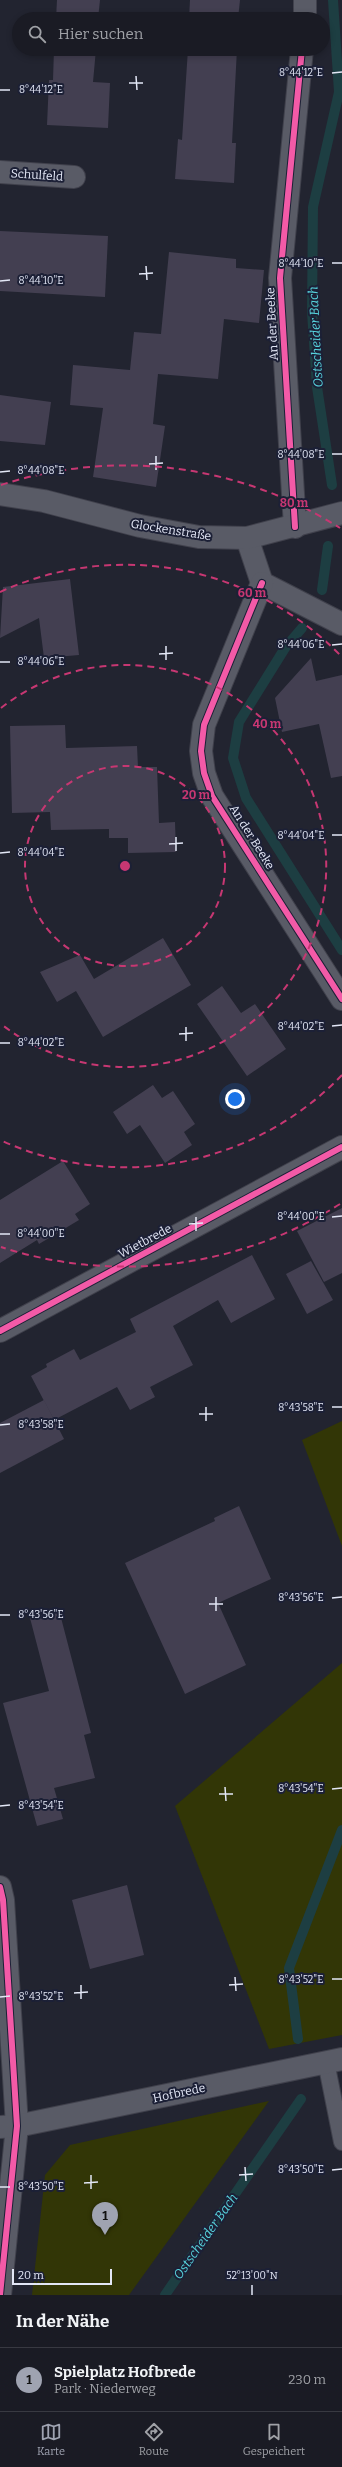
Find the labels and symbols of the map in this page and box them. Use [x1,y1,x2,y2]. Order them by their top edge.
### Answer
text: 8°44'12"E [279,67,323,79]
text: 8°44'12"E [19,84,63,96]
street label: Schulfeld [10,166,64,184]
text: 8°44'10"E [278,258,324,270]
text: 8°44'10"E [18,275,64,287]
water label: Ostscheider Bach [305,286,326,388]
street label: An der Beeke [263,287,281,361]
text: 8°44'08"E [278,449,324,461]
text: 8°44'08"E [18,465,64,477]
text: 80 m [280,496,309,510]
street label: Glockenstraße [130,517,212,543]
text: 60 m [238,586,267,600]
text: 8°44'06"E [278,639,324,651]
text: 8°44'06"E [18,656,64,668]
text: 40 m [253,717,282,731]
text: 20 m [182,788,211,802]
street label: An der Beeke [227,802,277,872]
text: 8°44'04"E [278,830,324,842]
text: 8°44'04"E [18,847,64,859]
centre of rings [118,859,132,873]
text: 8°44'02"E [278,1021,324,1033]
text: 8°44'02"E [18,1037,64,1049]
your location [225,1089,245,1109]
text: 8°44'00"E [277,1211,325,1223]
street label: Wietbrede [116,1221,174,1261]
text: 8°44'00"E [17,1228,65,1240]
text: 8°43'58"E [278,1402,324,1414]
text: 8°43'58"E [18,1419,64,1431]
text: 8°43'56"E [278,1592,324,1604]
text: 8°43'56"E [18,1609,64,1621]
text: 8°43'54"E [278,1783,324,1795]
text: 8°43'54"E [18,1800,64,1812]
text: 8°43'52"E [279,1974,323,1986]
text: 8°43'52"E [19,1991,63,2003]
street label: Hofbrede [151,2081,207,2105]
text: 8°43'50"E [278,2164,324,2176]
text: 8°43'50"E [18,2181,64,2193]
water label: Ostscheider Bach [170,2190,241,2282]
pin: 1 [92,2202,118,2235]
scale bar [12,2267,112,2286]
text: 52°13'00"N [226,2270,278,2282]

